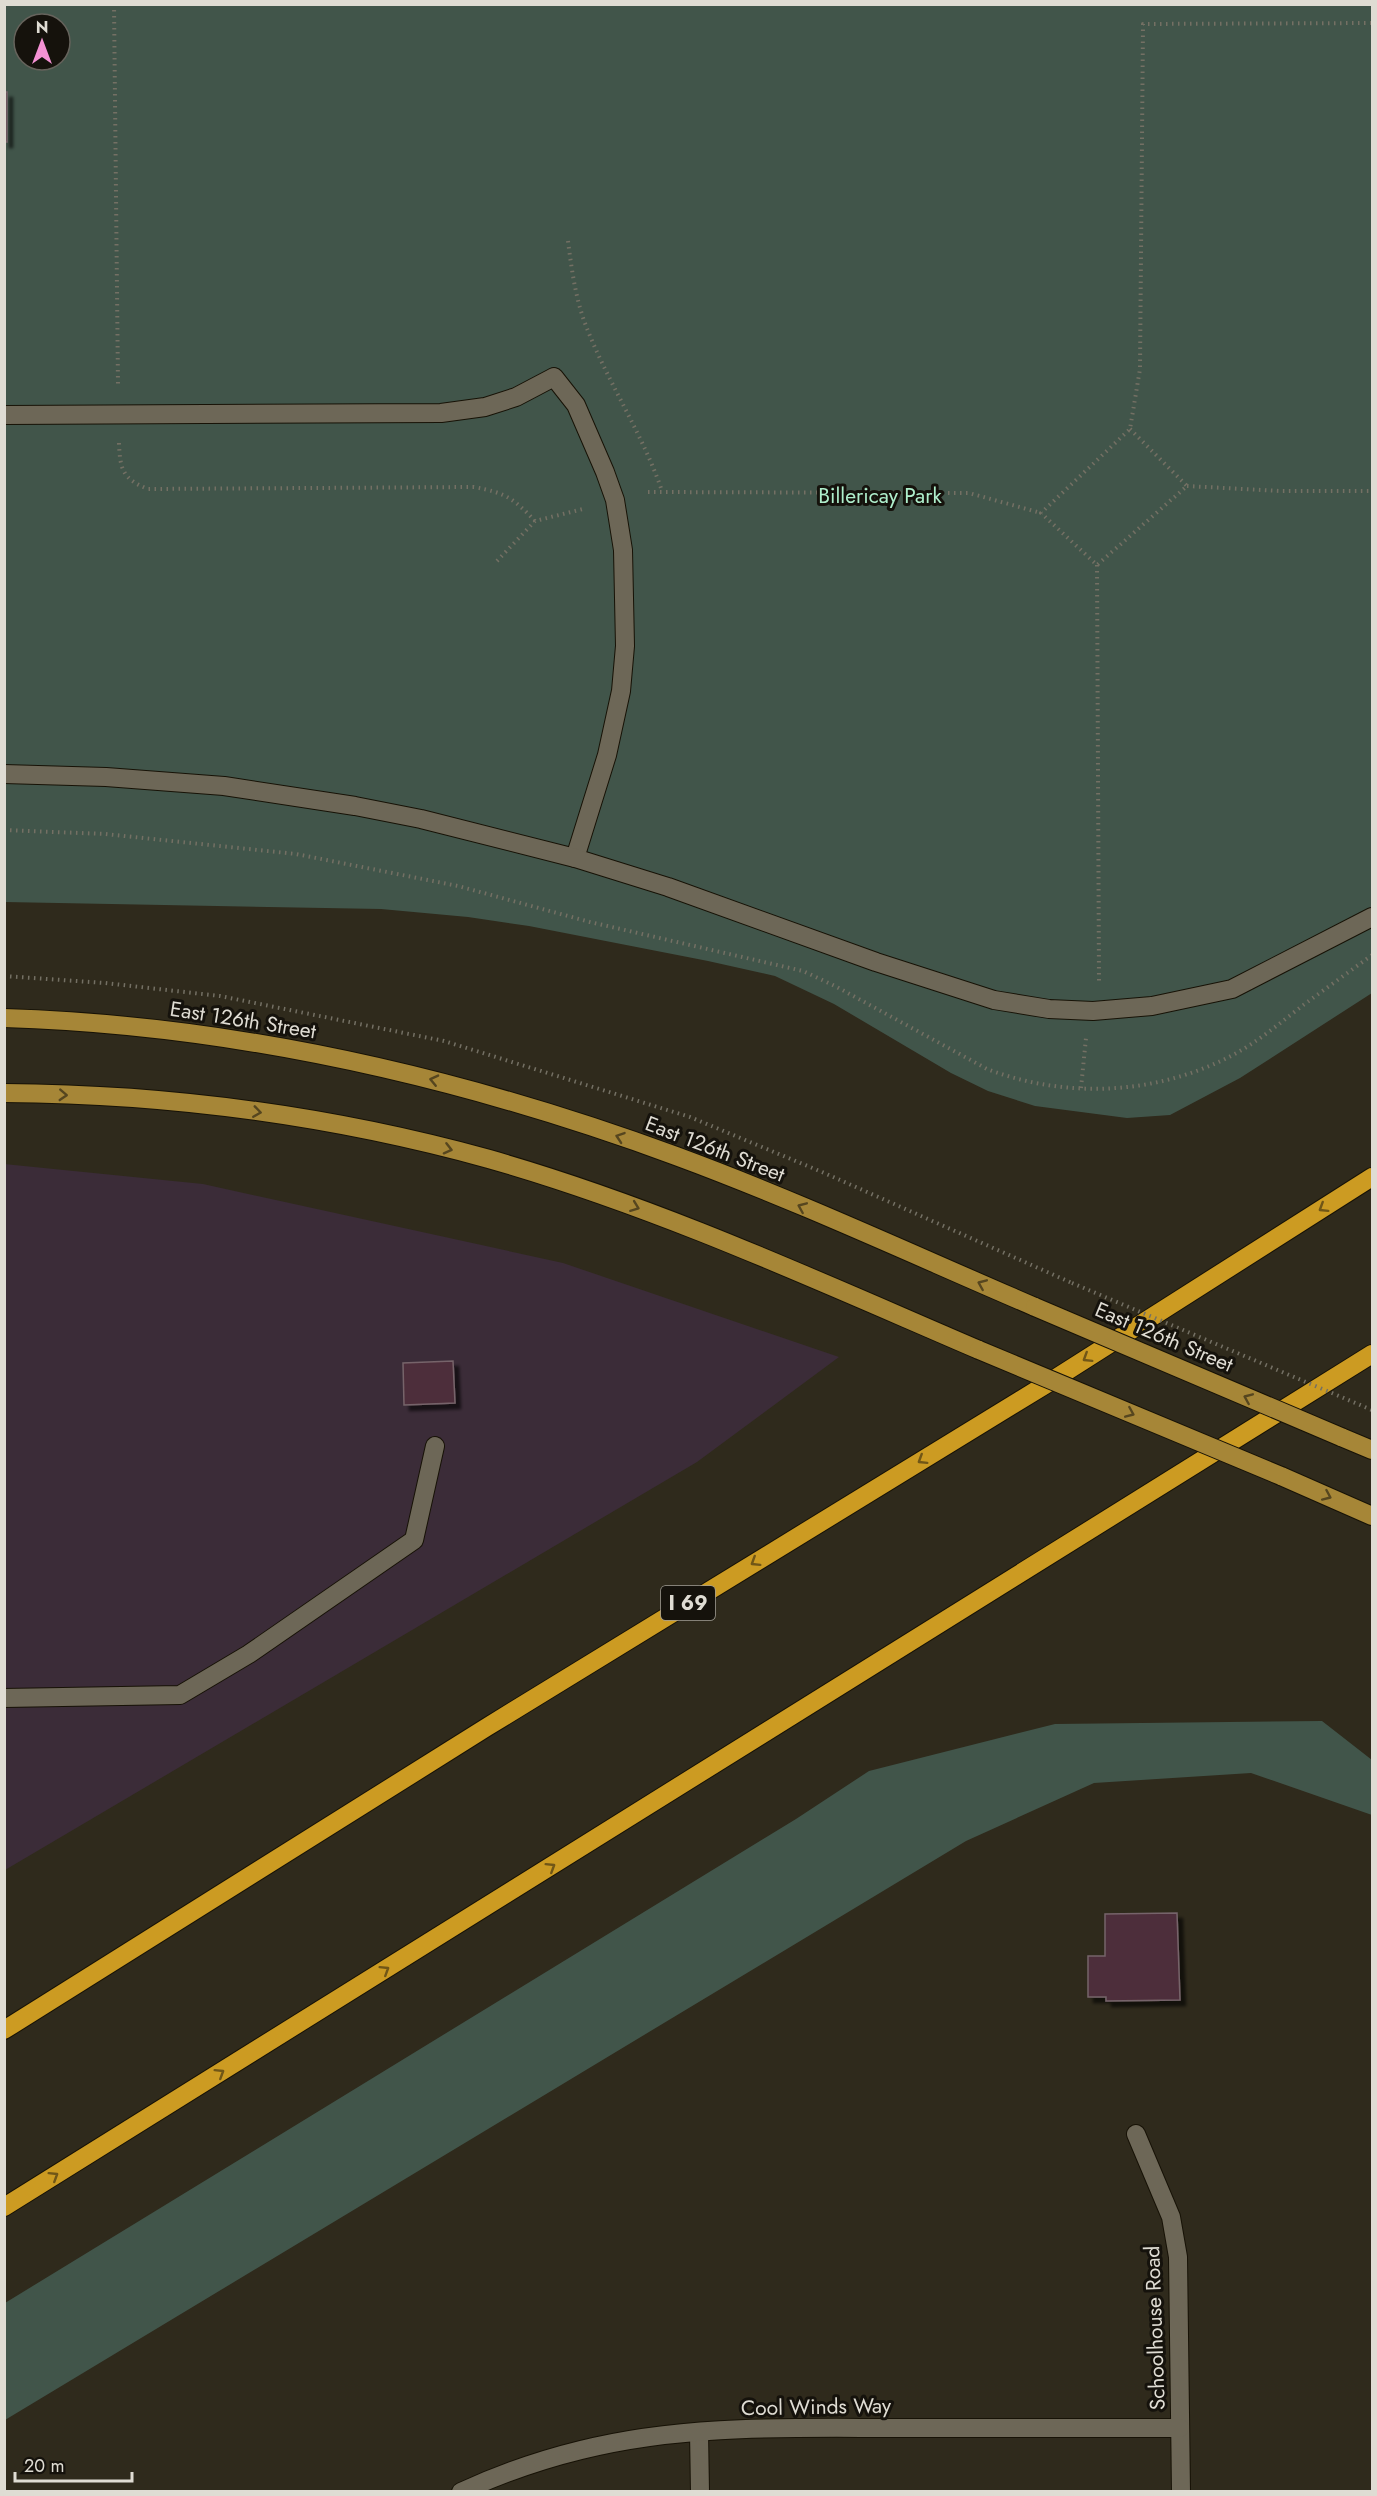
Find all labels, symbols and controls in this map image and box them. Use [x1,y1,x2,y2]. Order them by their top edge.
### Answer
north arrow [12,12,72,72]
text: N [36,16,48,39]
park label: Billericay Park [818,481,942,511]
street label: East 126th Street [168,994,318,1046]
one-way arrow [429,1074,439,1087]
one-way arrow [58,1088,67,1101]
one-way arrow [253,1106,262,1118]
street label: East 126th Street [641,1109,789,1189]
one-way arrow [616,1132,626,1144]
one-way arrow [443,1142,453,1155]
one-way arrow [629,1199,639,1212]
one-way arrow [1319,1201,1329,1213]
one-way arrow [798,1202,809,1214]
one-way arrow [977,1279,988,1291]
street label: East 126th Street [1090,1294,1238,1380]
one-way arrow [1083,1350,1094,1361]
one-way arrow [1244,1393,1255,1405]
one-way arrow [1124,1406,1135,1418]
one-way arrow [918,1453,928,1465]
one-way arrow [1320,1489,1331,1501]
one-way arrow [751,1555,761,1567]
road number: I 69 [661,1586,715,1620]
one-way arrow [545,1862,555,1874]
one-way arrow [379,1965,389,1977]
one-way arrow [214,2068,224,2080]
one-way arrow [48,2171,58,2183]
street label: Schoolhouse Road [1137,2245,1173,2411]
street label: Cool Winds Way [741,2391,892,2423]
scale bar [15,2445,132,2483]
text: 20 m [24,2453,64,2479]

